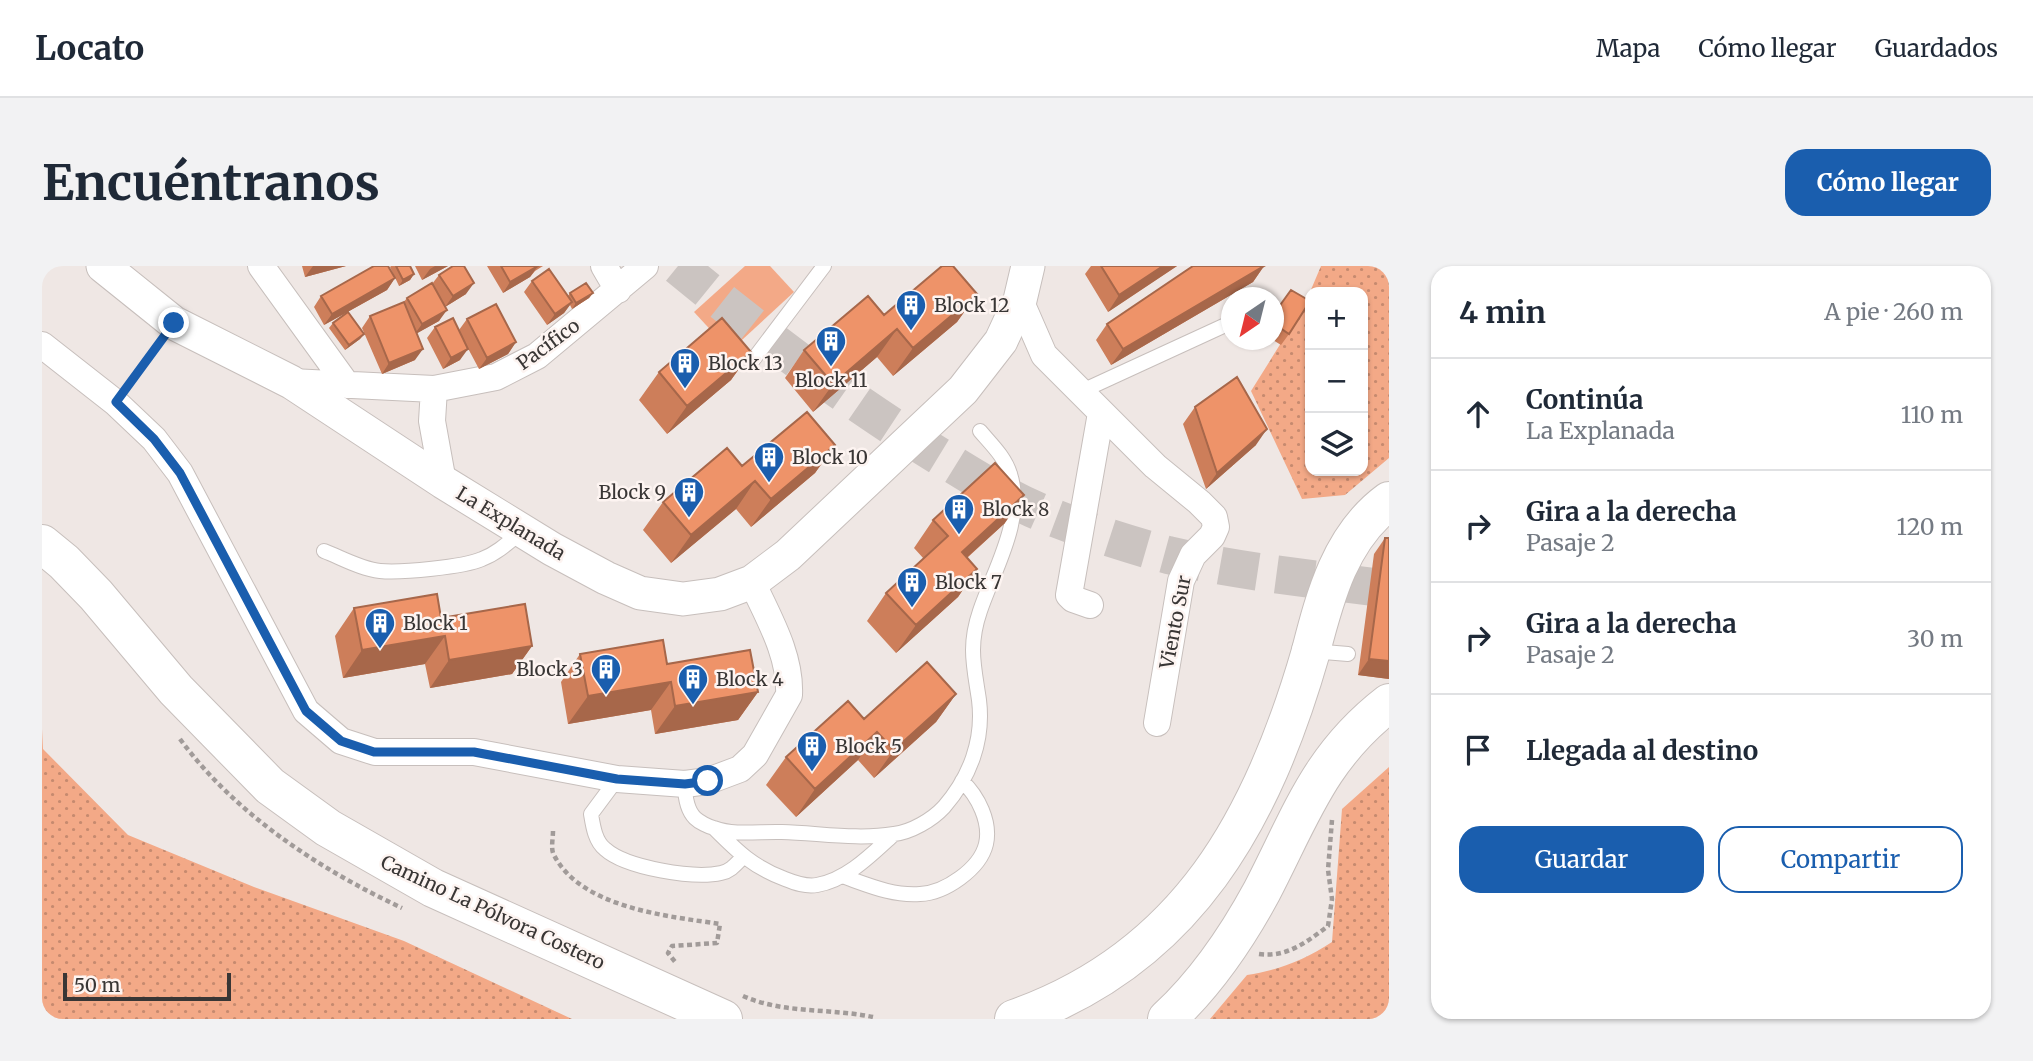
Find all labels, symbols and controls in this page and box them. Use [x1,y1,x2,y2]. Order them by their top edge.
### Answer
text: Locato [35,28,144,69]
text: Mapa [1596,33,1660,64]
text: Cómo llegar [1698,33,1837,64]
text: Guardados [1875,33,1998,64]
button: Cómo llegar [1785,149,1991,216]
text: Encuéntranos [42,152,380,213]
north arrow [1221,287,1284,350]
map controls [1305,287,1368,476]
button: + [1305,287,1368,350]
building icon: Block 12 [894,288,928,332]
place label: Block 12 [934,293,1010,317]
text: 4 min [1459,293,1546,331]
text: A pie · 260 m [1824,297,1963,326]
route end [158,307,189,338]
street label: Pacífico [512,313,584,375]
building icon: Block 11 [814,324,848,368]
building icon: Block 13 [668,346,702,390]
button: − [1305,350,1368,413]
place label: Block 13 [708,351,783,375]
place label: Block 11 [795,368,868,392]
text: Continúa [1526,383,1644,416]
icon: ahead [1459,395,1497,433]
text: 110 m [1901,400,1963,429]
button: layers [1305,413,1368,476]
text: La Explanada [1526,416,1675,445]
building icon: Block 10 [752,440,786,484]
place label: Block 10 [792,445,868,469]
building icon: Block 9 [672,475,706,519]
place label: Block 9 [599,480,666,504]
street label: La Explanada [452,481,570,565]
building icon: Block 8 [942,492,976,536]
text: Gira a la derecha [1526,495,1737,528]
place label: Block 8 [982,497,1049,521]
icon: right [1459,507,1497,545]
text: 120 m [1897,512,1963,541]
text: Pasaje 2 [1526,528,1615,557]
building icon: Block 7 [895,565,929,609]
place label: Block 7 [935,570,1002,594]
street label: Viento Sur [1154,573,1196,672]
building icon: Block 1 [363,606,397,650]
text: Gira a la derecha [1526,607,1737,640]
place label: Block 1 [403,611,468,635]
icon: right [1459,619,1497,657]
text: 30 m [1907,624,1963,653]
text: Pasaje 2 [1526,640,1615,669]
building icon: Block 3 [589,652,623,696]
place label: Block 3 [516,657,583,681]
building icon: Block 4 [676,662,710,706]
place label: Block 4 [716,667,784,691]
building icon: Block 5 [795,729,829,773]
icon: arrive [1459,731,1497,769]
place label: Block 5 [835,734,902,758]
text: Llegada al destino [1526,734,1758,767]
route start [692,765,723,796]
button: Guardar [1459,826,1704,893]
button: Compartir [1718,826,1963,893]
street label: Camino La Pólvora Costero [377,849,609,975]
scale bar [63,970,231,1002]
text: 50 m [74,973,120,997]

